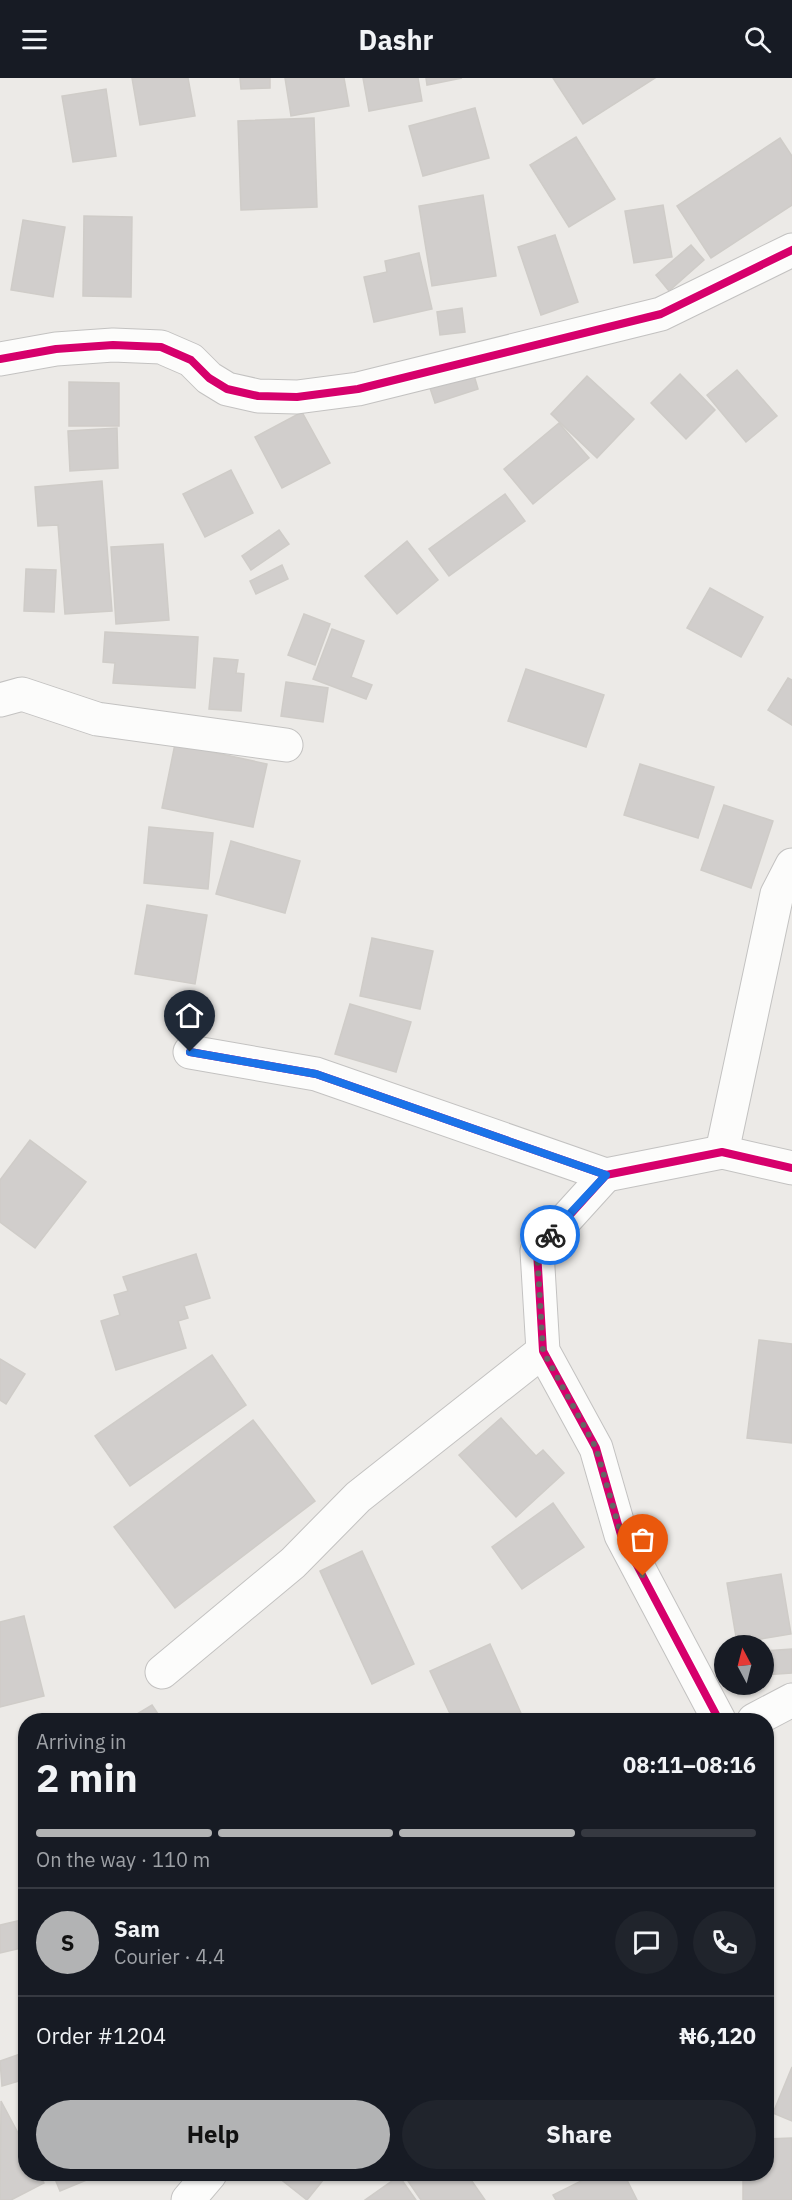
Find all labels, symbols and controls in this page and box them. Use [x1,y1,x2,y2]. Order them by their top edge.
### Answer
text: Dashr [359,22,433,57]
icon: menu [18,23,51,56]
icon: search [741,23,774,56]
pin [164,990,215,1052]
icon: home [173,999,206,1032]
courier [520,1205,580,1265]
icon: bike [534,1219,567,1252]
pin [617,1514,668,1576]
icon: bag [626,1523,659,1556]
north arrow [714,1635,774,1695]
map controls [714,1635,774,1695]
text: Arriving in [36,1728,126,1755]
text: 08:11–08:16 [623,1750,756,1779]
text: 2 min [36,1752,138,1803]
text: On the way · 110 m [36,1846,210,1873]
button: chat [615,1911,678,1974]
button: phone [693,1911,756,1974]
text: Sam [114,1914,160,1943]
text: S [61,1928,74,1957]
text: Courier · 4.4 [114,1943,225,1970]
text: Order #1204 [36,2021,166,2050]
text: ₦6,120 [679,2021,756,2050]
button: Help [36,2100,390,2169]
button: Share [402,2100,756,2169]

